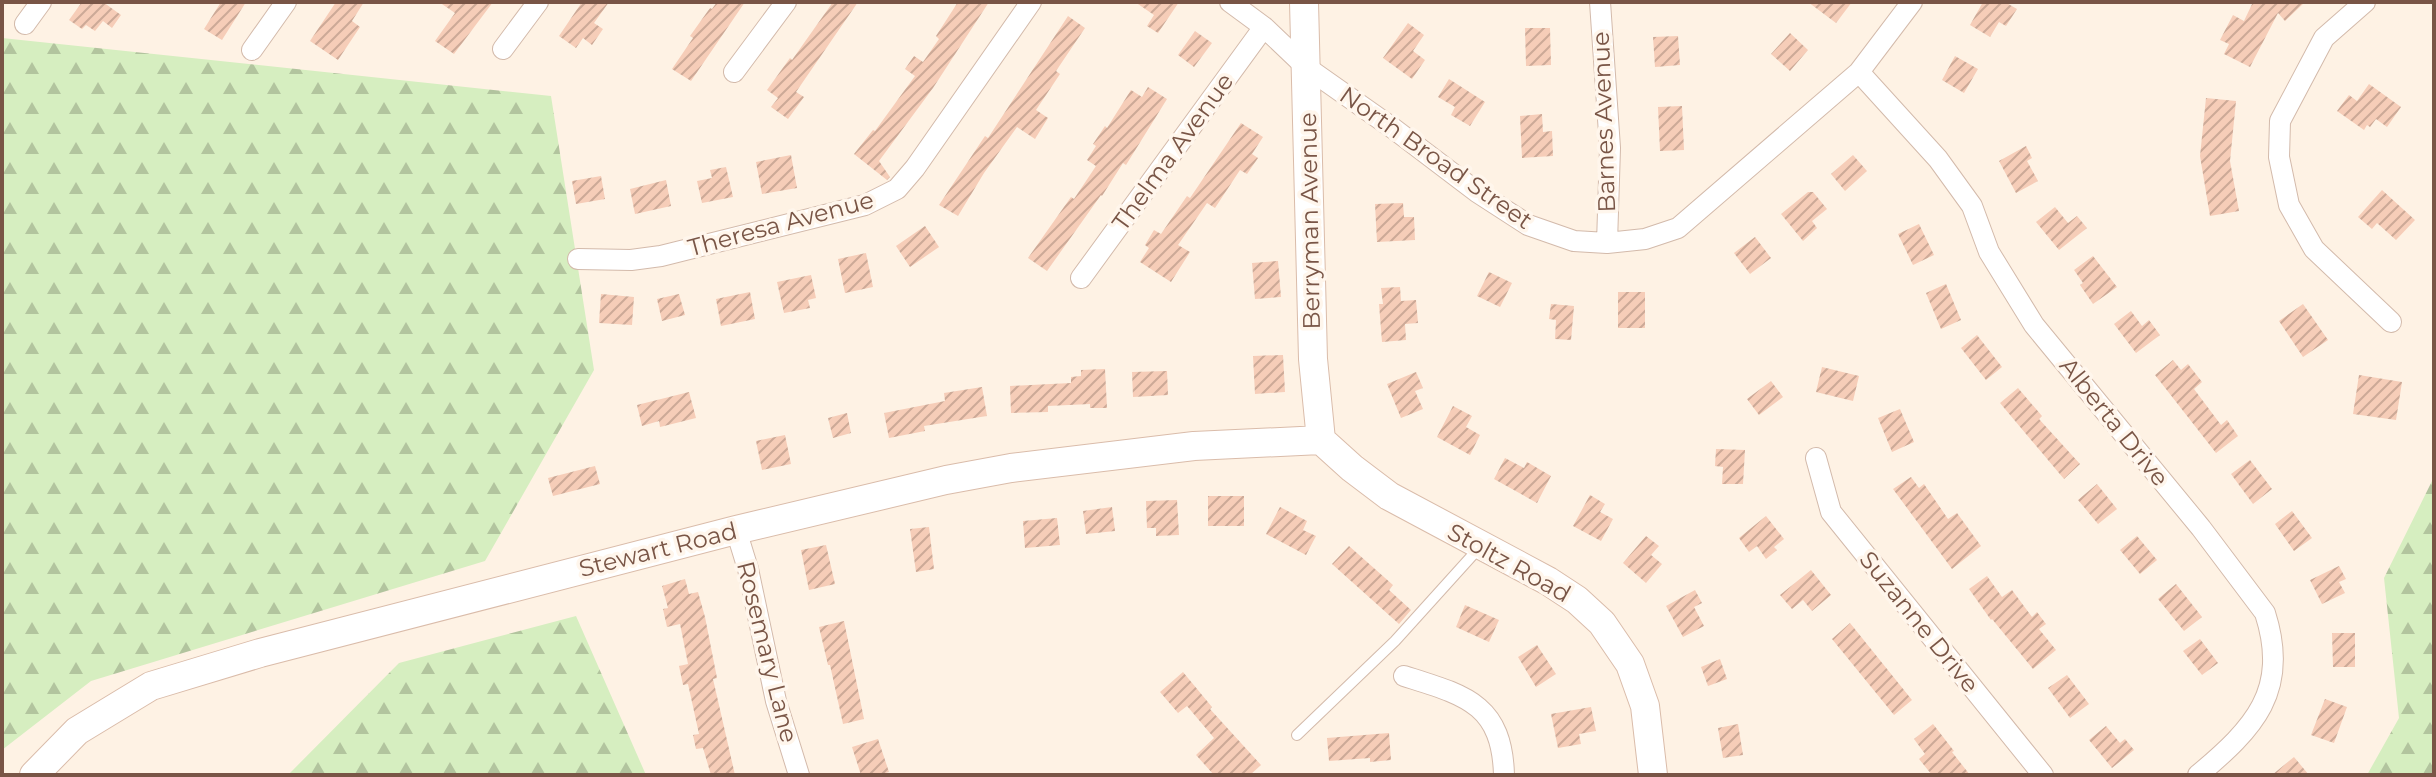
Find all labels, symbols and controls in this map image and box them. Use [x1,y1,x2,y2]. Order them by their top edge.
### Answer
street label: Barnes Avenue [1586,31,1621,213]
street label: Thelma Avenue [1106,67,1239,236]
street label: North Broad Street [1334,80,1538,235]
street label: Berryman Avenue [1293,112,1326,330]
street label: Theresa Avenue [685,185,877,262]
street label: Alberta Drive [2054,352,2175,492]
street label: Stewart Road [576,516,740,583]
street label: Stoltz Road [1443,517,1576,608]
street label: Suzanne Drive [1854,545,1985,698]
street label: Rosemary Lane [731,558,804,746]

